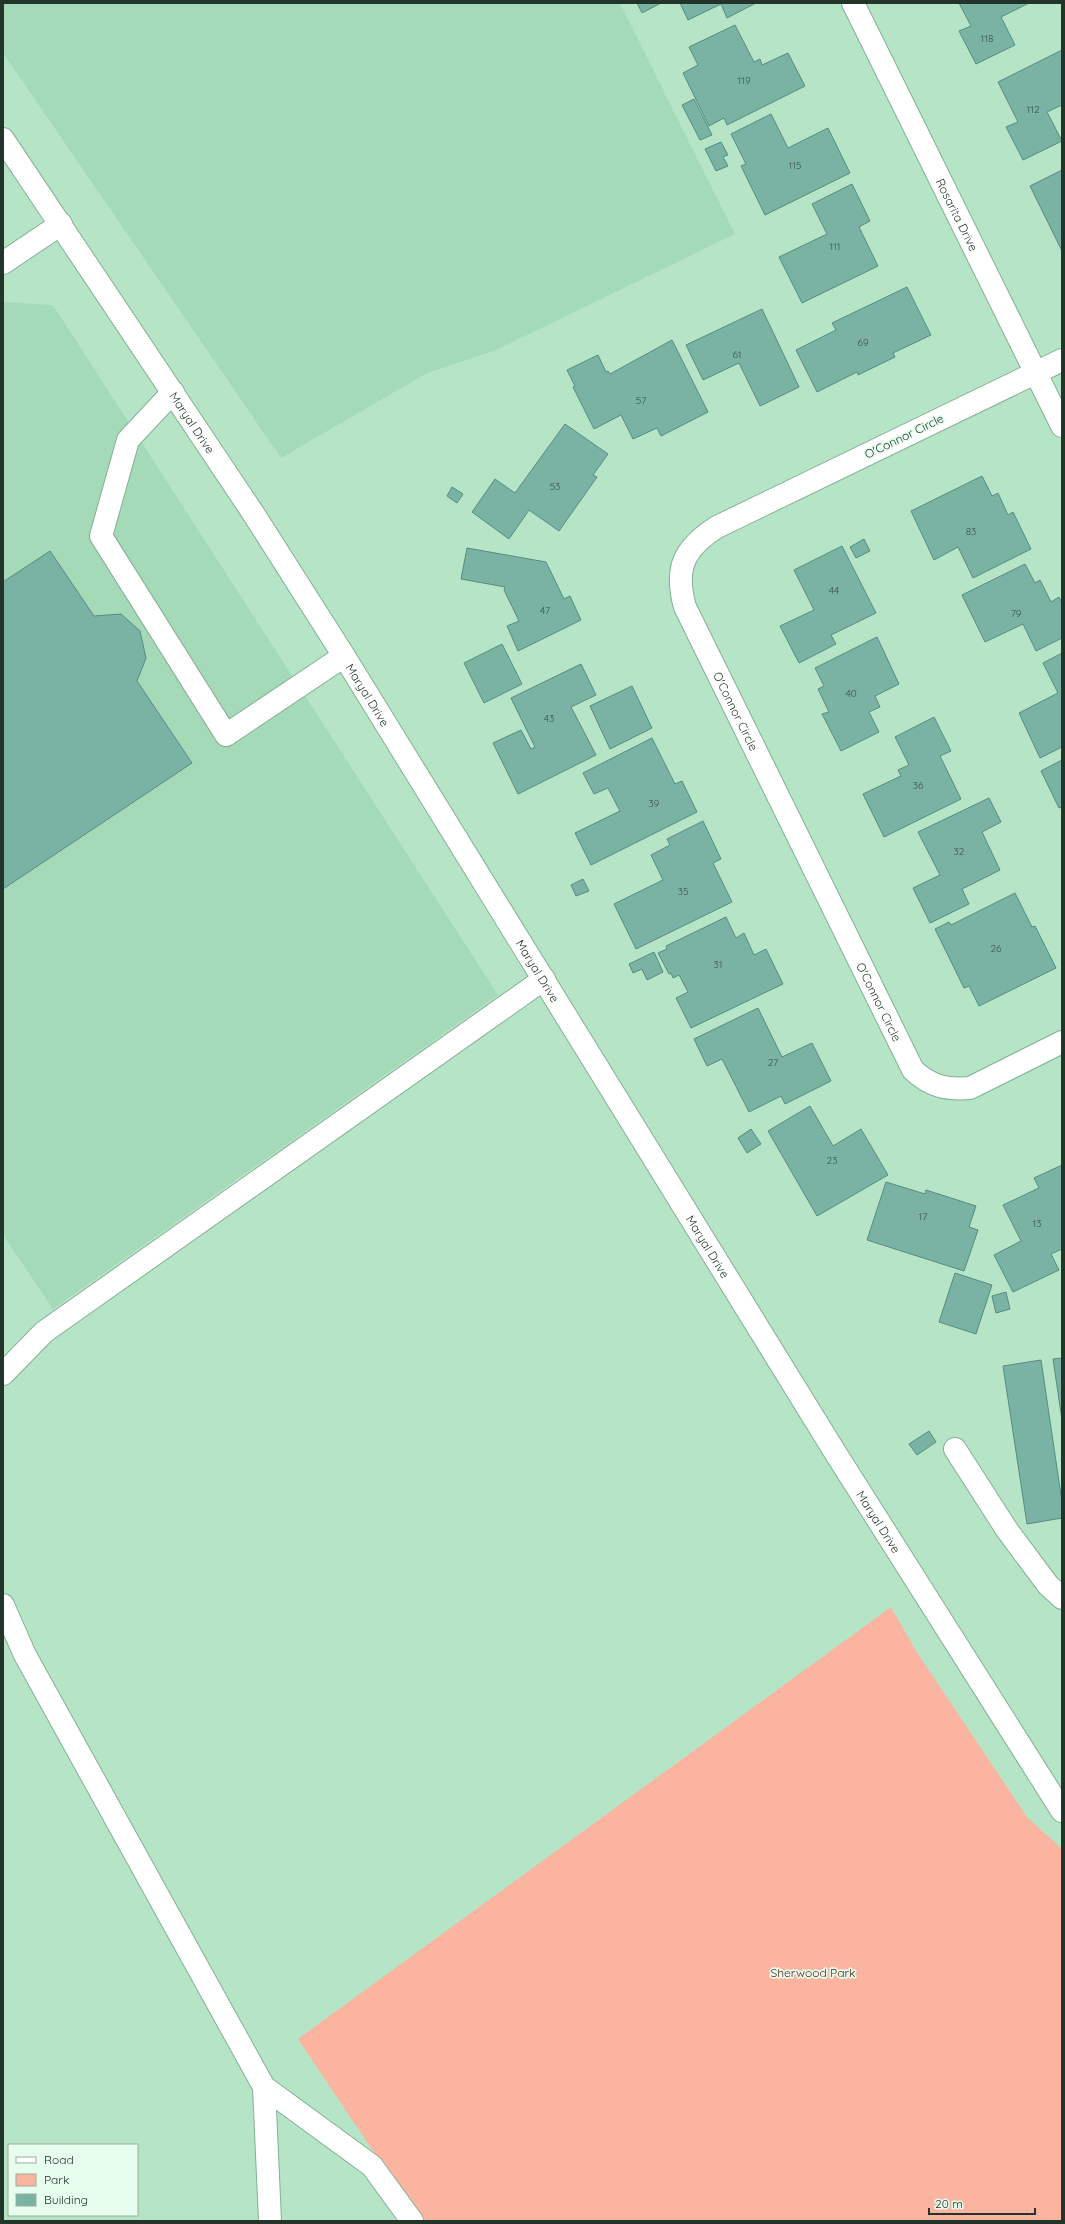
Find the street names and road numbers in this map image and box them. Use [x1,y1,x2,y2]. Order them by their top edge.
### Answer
street label: Rosarita Drive [933,176,982,254]
street label: Maryal Drive [167,389,219,456]
street label: O'Connor Circle [862,410,946,462]
street label: Maryal Drive [343,661,393,729]
street label: O'Connor Circle [710,669,762,753]
street label: Maryal Drive [513,937,563,1005]
street label: O'Connor Circle [854,960,905,1044]
street label: Maryal Drive [683,1212,733,1281]
street label: Maryal Drive [854,1488,904,1556]

